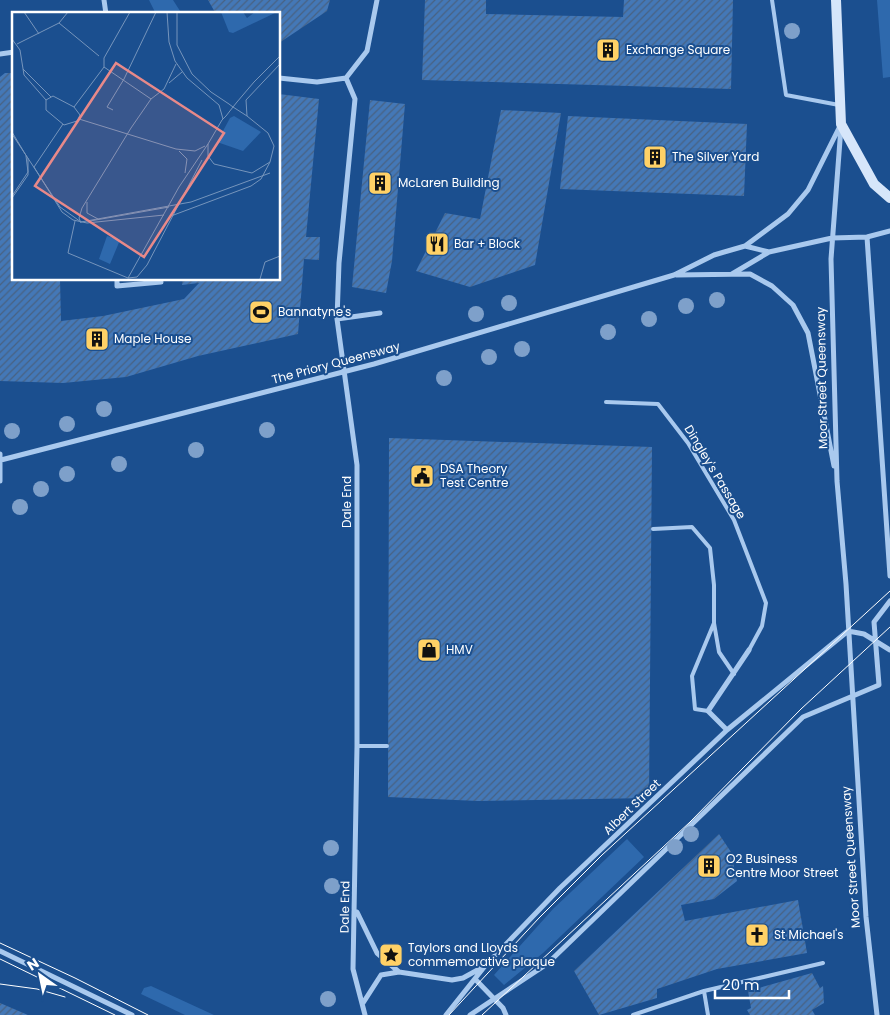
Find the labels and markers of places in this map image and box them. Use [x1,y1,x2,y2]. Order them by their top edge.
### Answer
building icon: Exchange Square [595,37,621,63]
place label: Exchange Square [626,41,730,58]
building icon: The Silver Yard [642,144,668,170]
place label: The Silver Yard [672,148,759,165]
building icon: McLaren Building [367,170,393,196]
place label: McLaren Building [398,174,500,191]
restaurant icon: Bar + Block [424,231,450,257]
place label: Bar + Block [454,235,521,252]
sports icon: Bannatyne's [248,299,274,325]
place label: Bannatyne's [278,303,351,320]
building icon: Maple House [84,326,110,352]
place label: Maple House [114,330,192,347]
place label: DSA Theory Test Centre [440,460,508,491]
public building icon: DSA Theory Test Centre [409,463,435,489]
shop icon: HMV [416,637,442,663]
place label: HMV [446,641,473,658]
place label: O2 Business Centre Moor Street [726,850,838,881]
building icon: O2 Business Centre Moor Street [696,853,722,879]
church icon: St Michael's [744,922,770,948]
place label: St Michael's [774,926,844,943]
place label: Taylors and Lloyds commemorative plaque [408,939,555,970]
place icon: Taylors and Lloyds commemorative plaque [378,942,404,968]

